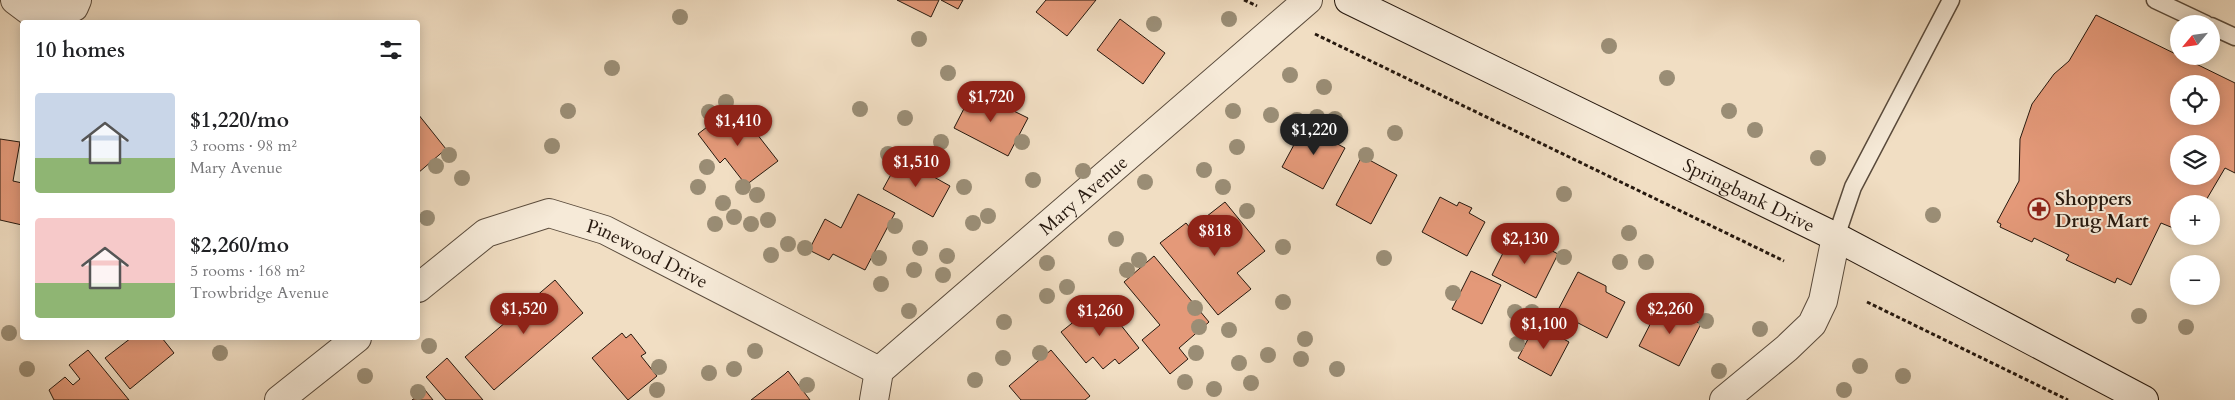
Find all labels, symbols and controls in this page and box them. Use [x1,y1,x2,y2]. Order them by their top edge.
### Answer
north arrow [2170,15,2220,65]
map controls [2170,15,2220,305]
text: 10 homes [35,36,125,65]
icon: filters [377,36,405,64]
button: locate [2170,75,2220,125]
pin: $1,720 [950,80,1032,123]
text: $1,720 [968,86,1014,108]
pin: $1,410 [697,104,779,147]
text: $1,220/mo [190,106,289,135]
text: $1,410 [715,110,761,132]
icon: home [75,113,135,173]
pin: $1,220 [1273,114,1355,156]
text: $1,220 [1291,119,1337,141]
text: 3 rooms · 98 m² [190,135,297,157]
button: layers [2170,135,2220,185]
pin: $1,510 [875,146,957,188]
street label: Mary Avenue [1033,150,1134,241]
text: $1,510 [893,151,939,173]
street label: Springbank Drive [1678,152,1819,239]
text: Mary Avenue [190,157,282,179]
place label: Shoppers Drug Mart [2055,186,2149,234]
button: + [2170,195,2220,245]
pharmacy icon: Shoppers Drug Mart [2027,197,2051,221]
street label: Pinewood Drive [583,213,712,295]
pin: $818 [1185,214,1245,257]
text: $818 [1199,220,1231,242]
pin: $2,130 [1484,222,1566,265]
text: $2,130 [1502,228,1548,250]
text: $2,260/mo [190,231,289,260]
icon: home [75,238,135,298]
button: − [2170,255,2220,305]
text: 5 rooms · 168 m² [190,260,305,282]
text: Trowbridge Avenue [190,282,329,304]
pin: $1,520 [483,292,565,335]
pin: $2,260 [1629,292,1711,335]
pin: $1,260 [1059,294,1141,337]
text: $1,520 [501,298,547,320]
text: $2,260 [1647,298,1693,320]
text: $1,260 [1077,300,1123,322]
pin: $1,100 [1503,308,1585,350]
text: $1,100 [1521,313,1567,335]

